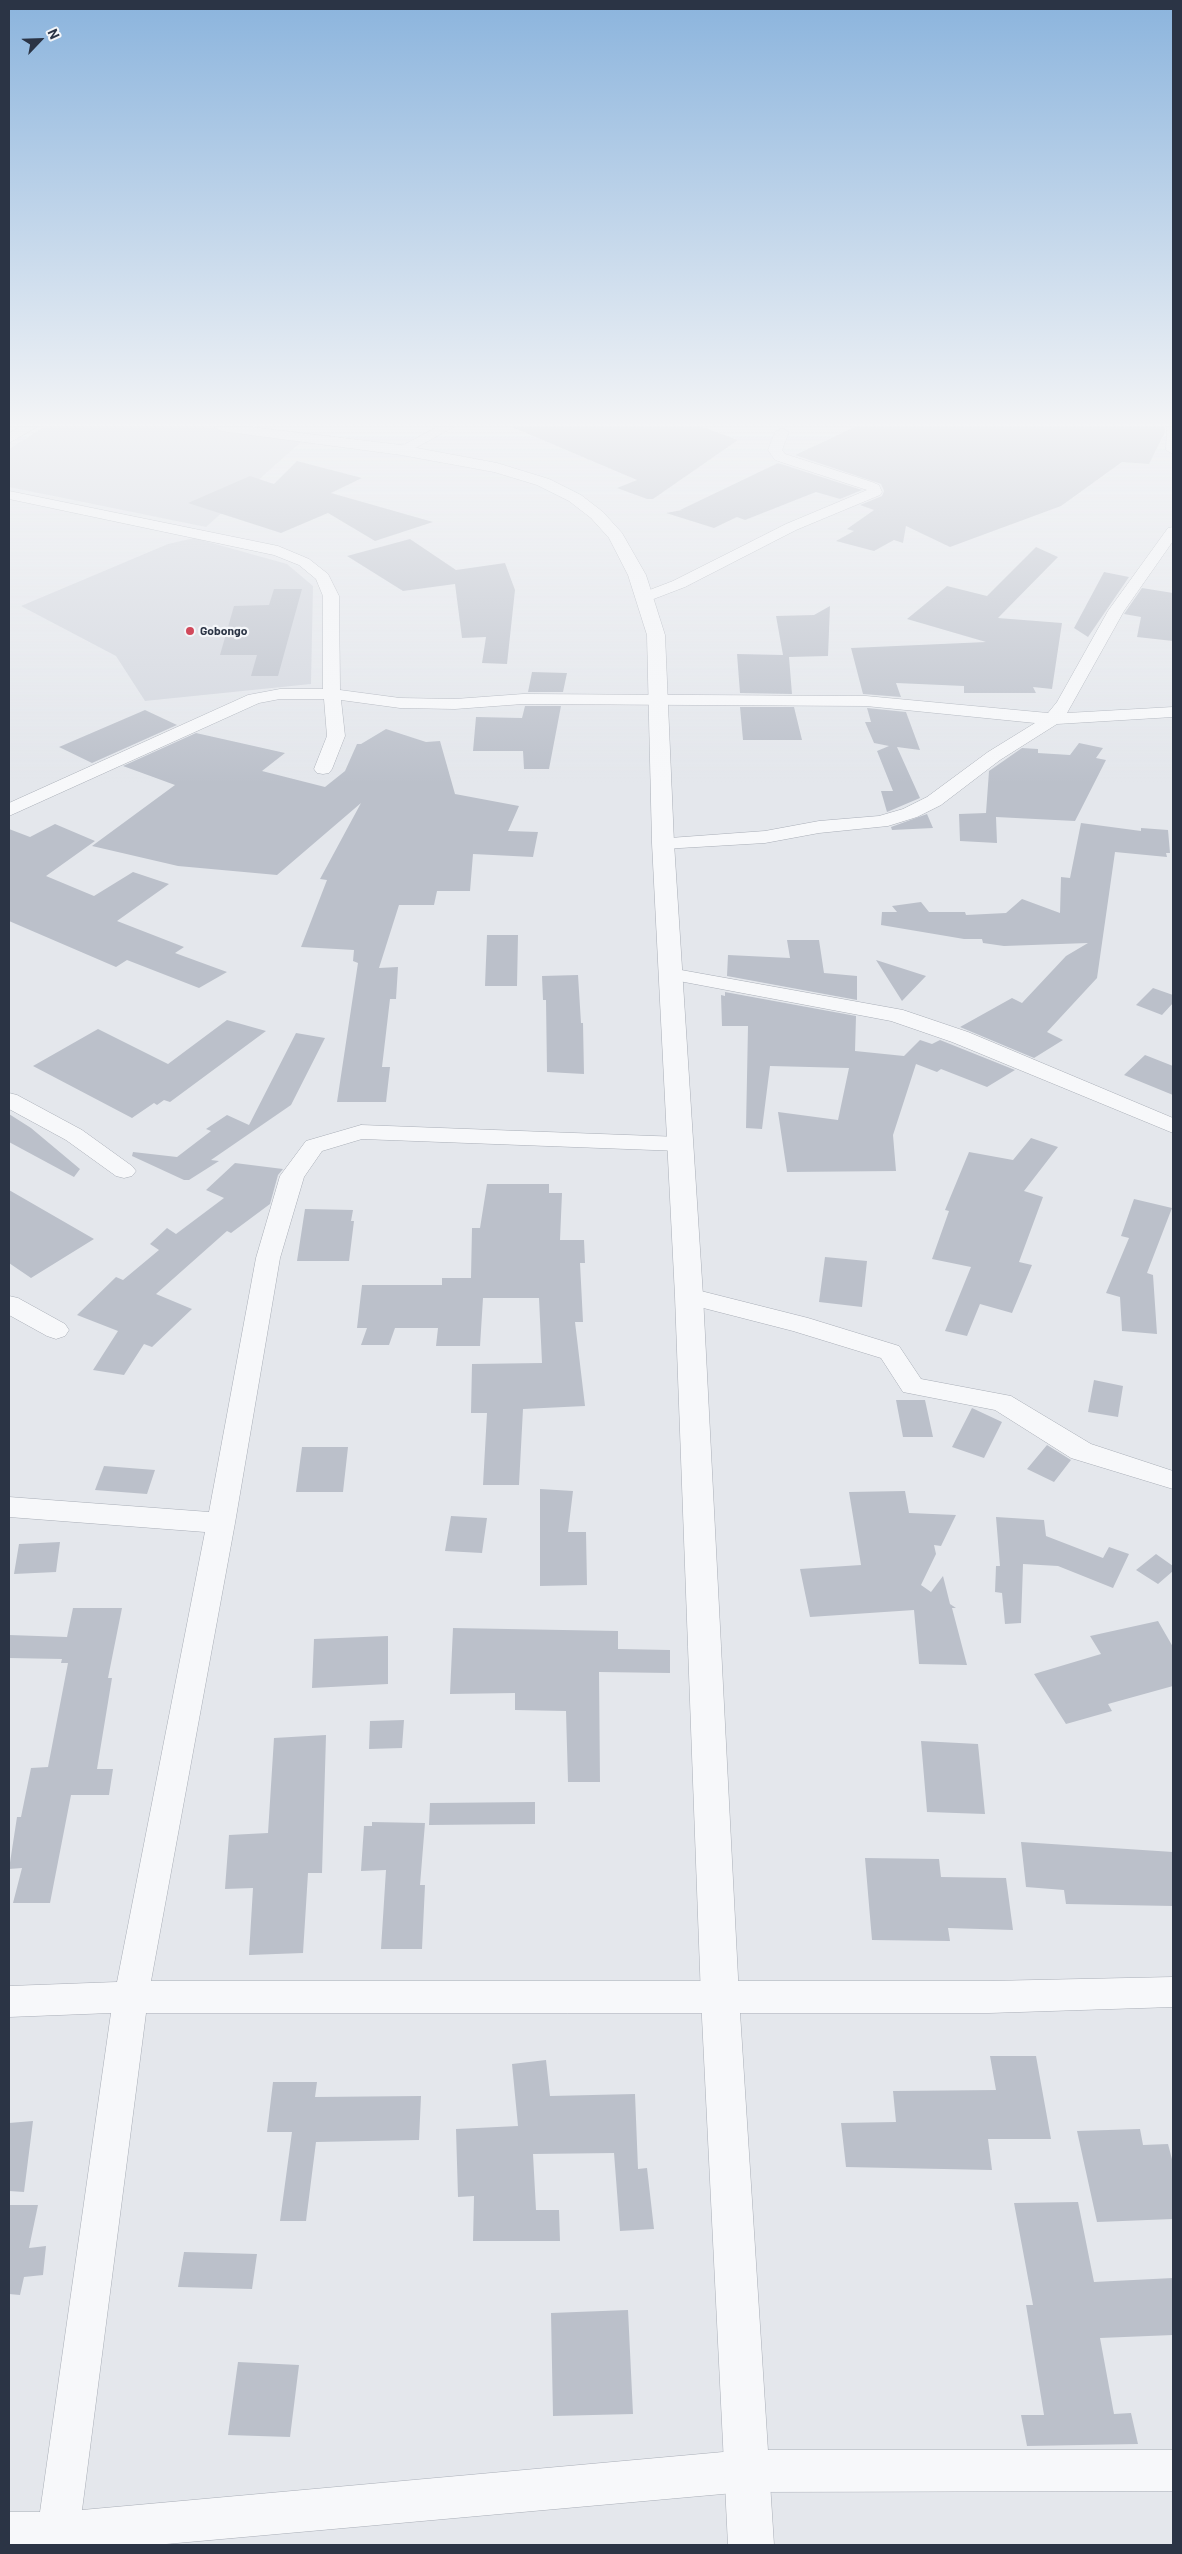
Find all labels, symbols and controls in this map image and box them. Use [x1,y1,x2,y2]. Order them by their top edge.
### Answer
north arrow [15,15,65,65]
text: N [45,26,64,41]
place label: Gobongo [200,624,247,638]
marker: Gobongo [184,625,196,637]

